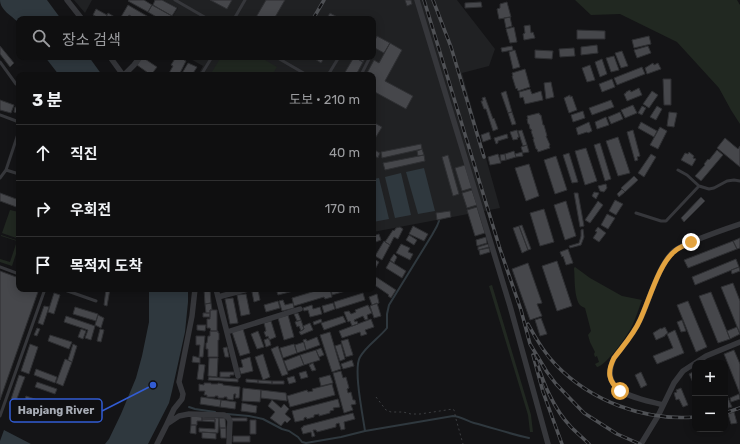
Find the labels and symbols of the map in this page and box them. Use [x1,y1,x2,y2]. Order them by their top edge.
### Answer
route end [682,233,700,251]
route start [611,382,629,400]
callout: Hapjang River [10,399,102,422]
text: Hapjang River [18,404,94,417]

